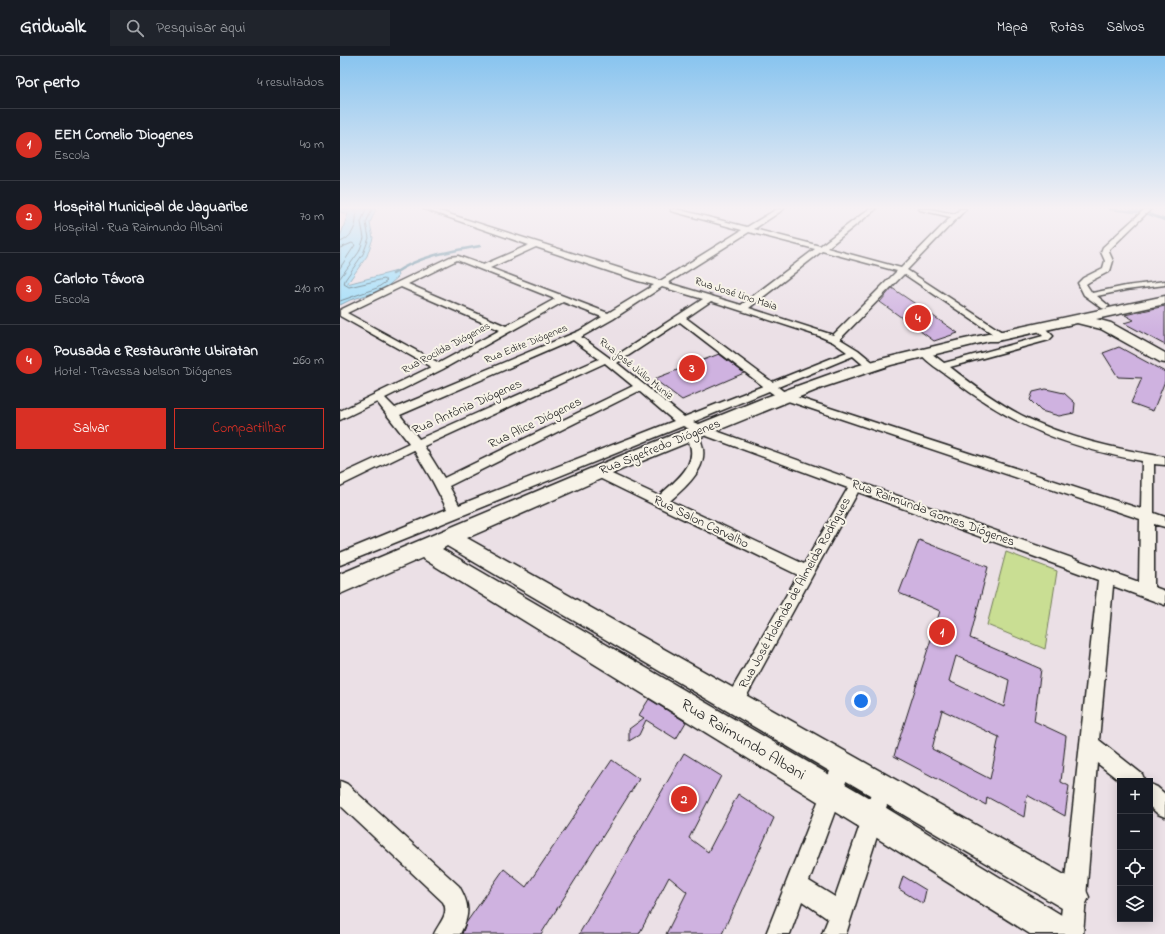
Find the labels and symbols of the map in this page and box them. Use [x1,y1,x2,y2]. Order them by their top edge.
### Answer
street label: Rua José Lino Maia [693,273,779,315]
pin: 4 [905,303,931,333]
street label: Rua Rocilda Diógenes [399,318,494,379]
street label: Rua Edite Diógenes [482,320,571,369]
street label: Rua josé Júlio Muniz [596,334,677,404]
pin: 3 [679,353,705,383]
street label: Rua Antônia Diógenes [409,374,526,441]
street label: Rua Alice Diógenes [485,392,586,455]
street label: Rua Sigefredo Diógenes [597,414,724,481]
street label: Rua Raimunda Gomes Diógenes [848,475,1018,553]
street label: Rua Salon Carvalho [650,491,752,553]
street label: Rua José Holanda de Almeida Rodrigues [734,493,857,693]
pin: 1 [929,617,955,647]
your location [851,691,871,711]
street label: Rua Raimundo Albani [676,693,810,787]
pin: 2 [671,784,697,814]

